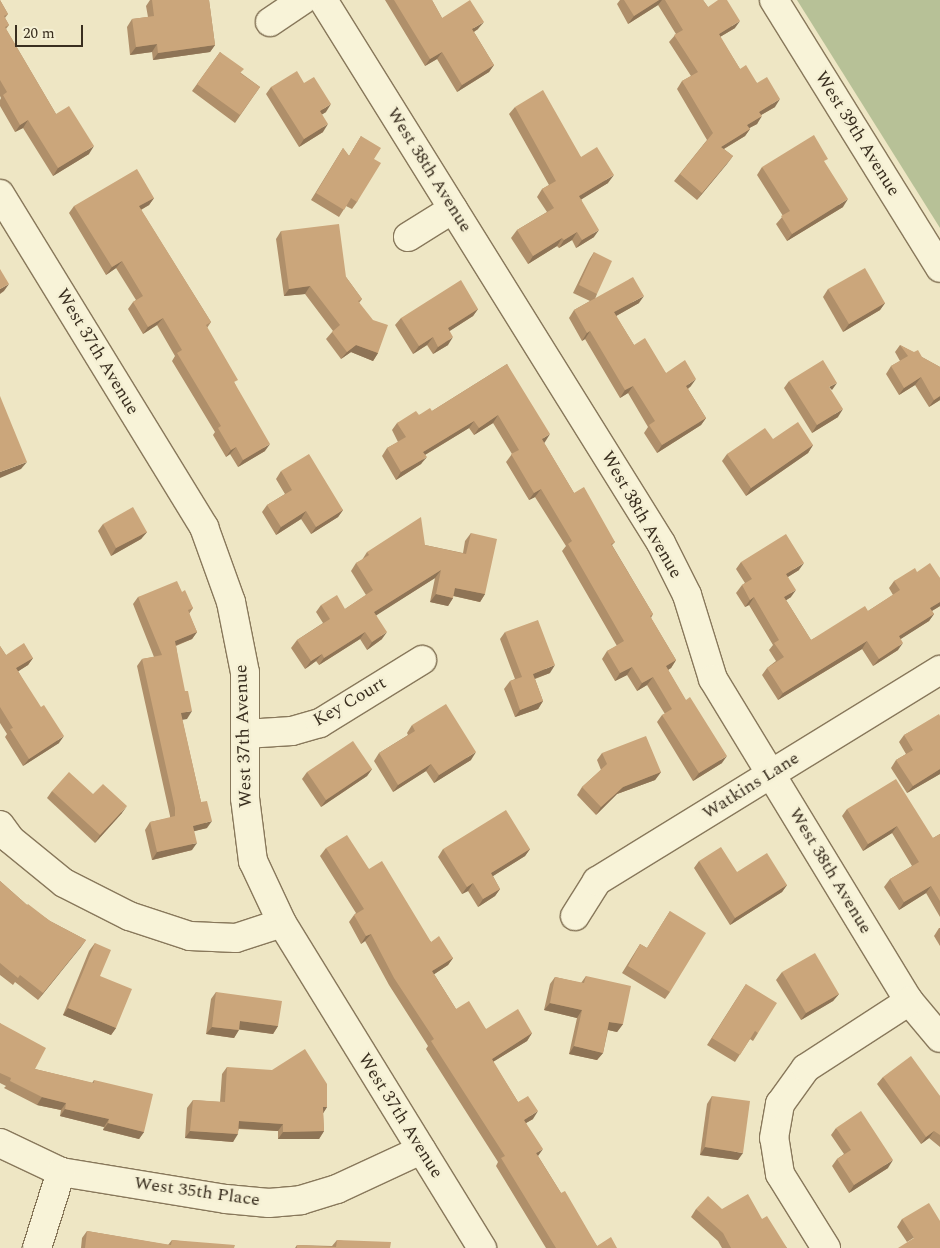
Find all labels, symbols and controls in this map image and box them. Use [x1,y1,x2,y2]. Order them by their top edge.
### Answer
scale bar [18,15,85,47]
text: 20 m [23,22,55,45]
street label: West 39th Avenue [810,68,904,200]
street label: West 38th Avenue [382,104,476,236]
street label: West 37th Avenue [51,285,143,419]
street label: West 38th Avenue [596,448,686,582]
street label: West 37th Avenue [231,664,257,808]
street label: Key Court [310,672,390,732]
street label: Watkins Lane [699,748,803,824]
street label: West 38th Avenue [784,804,876,938]
street label: West 37th Avenue [353,1050,447,1182]
street label: West 35th Place [133,1172,261,1212]

